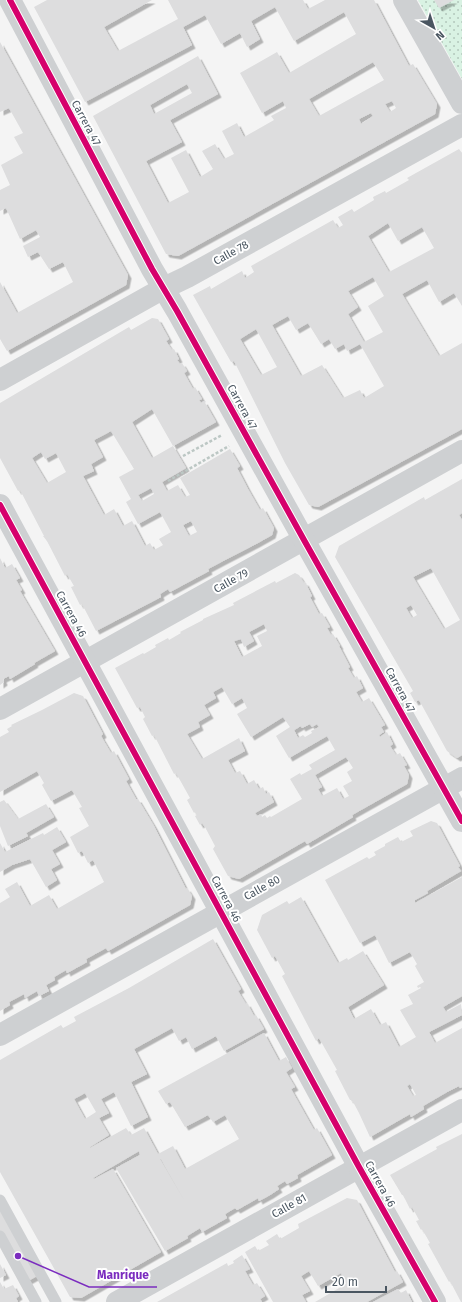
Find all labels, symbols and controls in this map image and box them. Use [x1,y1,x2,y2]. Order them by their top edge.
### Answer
north arrow [414,8,454,48]
text: N [433,28,447,43]
street label: Carrera 47 [69,98,103,148]
street label: Calle 78 [211,238,251,268]
street label: Carrera 47 [224,382,260,432]
street label: Calle 79 [211,566,251,596]
street label: Carrera 46 [53,589,89,639]
street label: Carrera 47 [382,665,418,715]
street label: Calle 80 [242,873,282,903]
street label: Carrera 46 [208,874,244,925]
street label: Carrera 46 [362,1159,398,1209]
street label: Calle 81 [269,1191,309,1221]
callout: Manrique [89,1263,157,1287]
text: Manrique [97,1268,149,1282]
scale bar [326,1268,386,1294]
text: 20 m [332,1275,358,1289]

